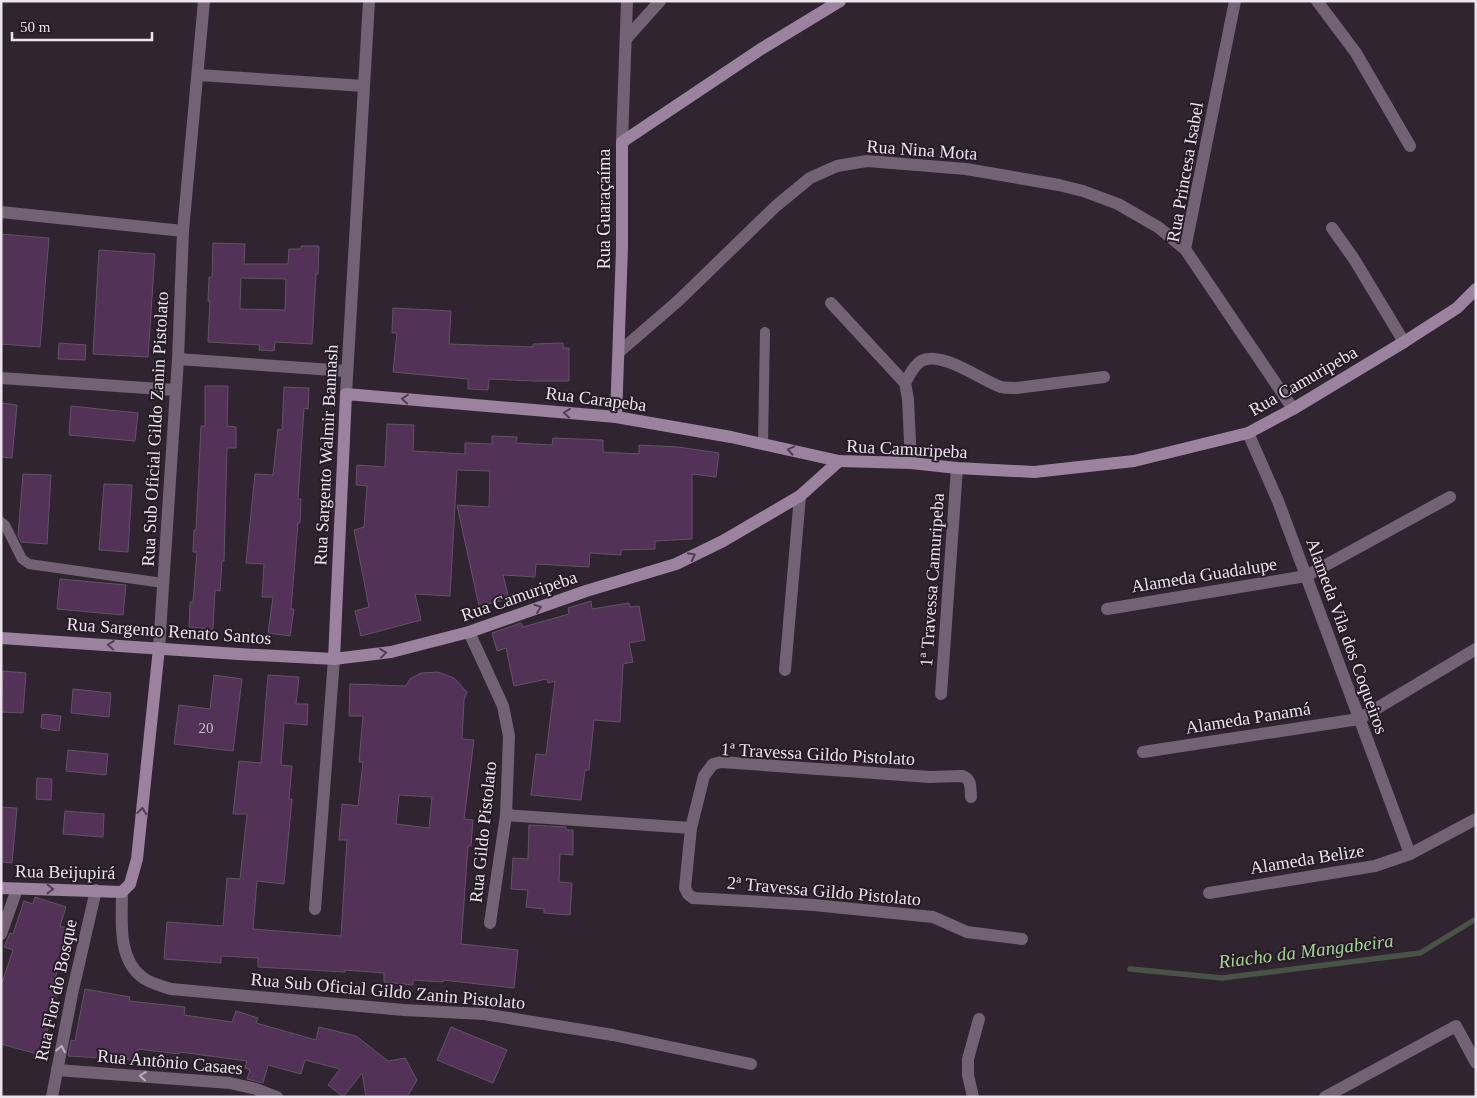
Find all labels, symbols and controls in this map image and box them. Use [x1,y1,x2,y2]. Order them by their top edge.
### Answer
scale bar [12,10,152,42]
text: 50 m [20,19,51,35]
street label: Rua Princesa Isabel [1163,100,1207,244]
street label: Rua Nina Mota [866,136,978,164]
street label: Rua Guaraçaíma [594,149,614,269]
street label: Rua Sub Oficial Gildo Zanin Pistolato [138,291,172,567]
street label: Rua Camuripeba [1245,342,1361,420]
street label: Rua Sargento Walmir Bannash [310,344,342,566]
street label: Rua Carapeba [544,383,648,415]
one-way arrow [401,393,409,404]
one-way arrow [563,408,571,419]
street label: Rua Camuripeba [846,436,968,462]
one-way arrow [787,446,796,456]
street label: 1ª Travessa Camuripeba [916,493,948,667]
street label: Alameda Vila dos Coqueiros [1302,535,1392,737]
one-way arrow [687,552,696,562]
street label: Alameda Guadalupe [1130,554,1278,596]
street label: Rua Camuripeba [458,567,580,625]
one-way arrow [534,604,542,614]
street label: Rua Sargento Renato Santos [66,614,272,648]
one-way arrow [106,640,114,651]
one-way arrow [379,648,387,659]
street label: Alameda Panamá [1184,698,1312,738]
house number: 20 [199,720,214,736]
street label: 1ª Travessa Gildo Pistolato [720,739,916,769]
street label: Rua Gildo Pistolato [466,760,500,904]
one-way arrow [136,806,147,814]
street label: Alameda Belize [1248,840,1366,878]
street label: Rua Beijupirá [15,861,115,883]
street label: 2ª Travessa Gildo Pistolato [726,873,922,909]
one-way arrow [46,884,54,895]
street label: Rua Flor do Bosque [31,917,81,1063]
water label: Riacho da Mangabeira [1216,930,1395,972]
street label: Rua Sub Oficial Gildo Zanin Pistolato [250,969,526,1013]
one-way arrow [55,1044,66,1053]
street label: Rua Antônio Casaes [96,1046,244,1078]
one-way arrow [139,1071,147,1082]

